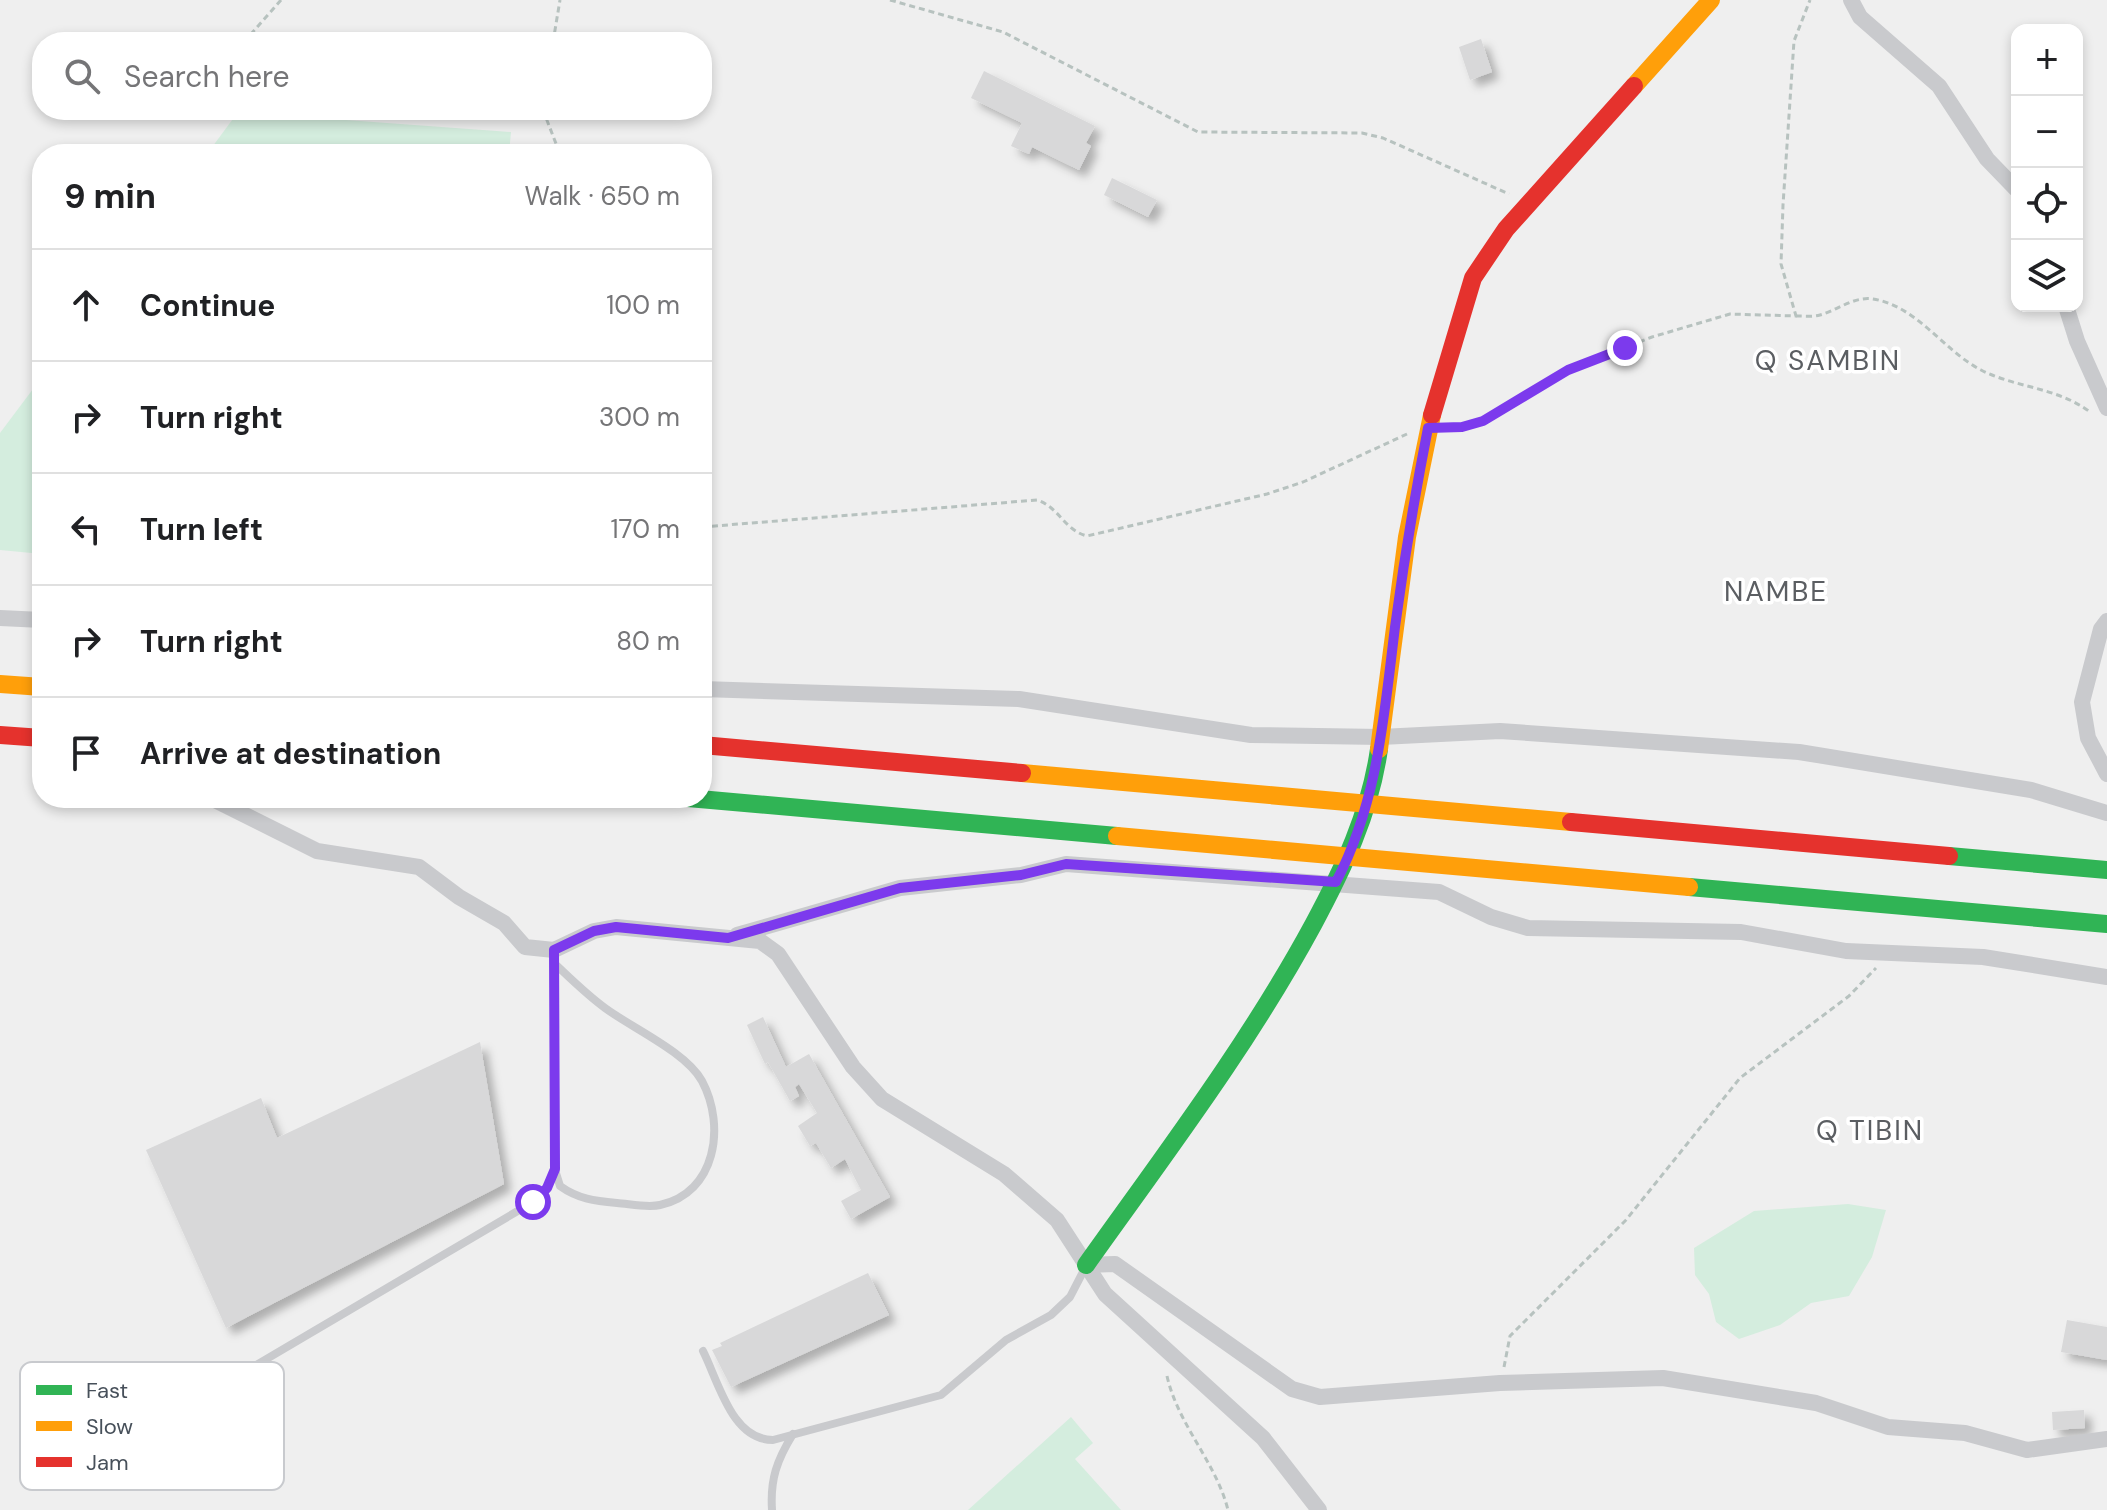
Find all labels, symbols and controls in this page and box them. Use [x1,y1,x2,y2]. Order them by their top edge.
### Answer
map controls [2011,24,2083,312]
button: + [2011,24,2083,96]
search box [32,32,712,120]
icon: search [60,54,104,98]
text: Search here [124,57,290,96]
button: − [2011,96,2083,168]
button: locate [2011,168,2083,240]
text: 9 min [64,174,156,219]
text: Walk · 650 m [525,179,680,213]
button: layers [2011,240,2083,312]
icon: ahead [64,283,108,327]
text: Continue [140,286,275,325]
text: 100 m [606,288,680,322]
route end [1607,330,1643,366]
district label: Q SAMBIN [1755,342,1901,379]
icon: right [64,395,108,439]
text: Turn right [140,398,283,437]
text: 300 m [599,400,680,434]
icon: left [64,507,108,551]
text: Turn left [140,510,263,549]
text: 170 m [611,512,680,546]
district label: NAMBE [1724,573,1828,610]
icon: right [64,619,108,663]
text: Turn right [140,622,283,661]
text: 80 m [616,624,680,658]
icon: arrive [64,731,108,775]
text: Arrive at destination [140,734,441,773]
district label: Q TIBIN [1816,1112,1924,1149]
route start [515,1184,551,1220]
legend [20,1362,284,1490]
text: Fast [86,1376,128,1405]
text: Slow [86,1412,133,1441]
text: Jam [86,1448,129,1477]

